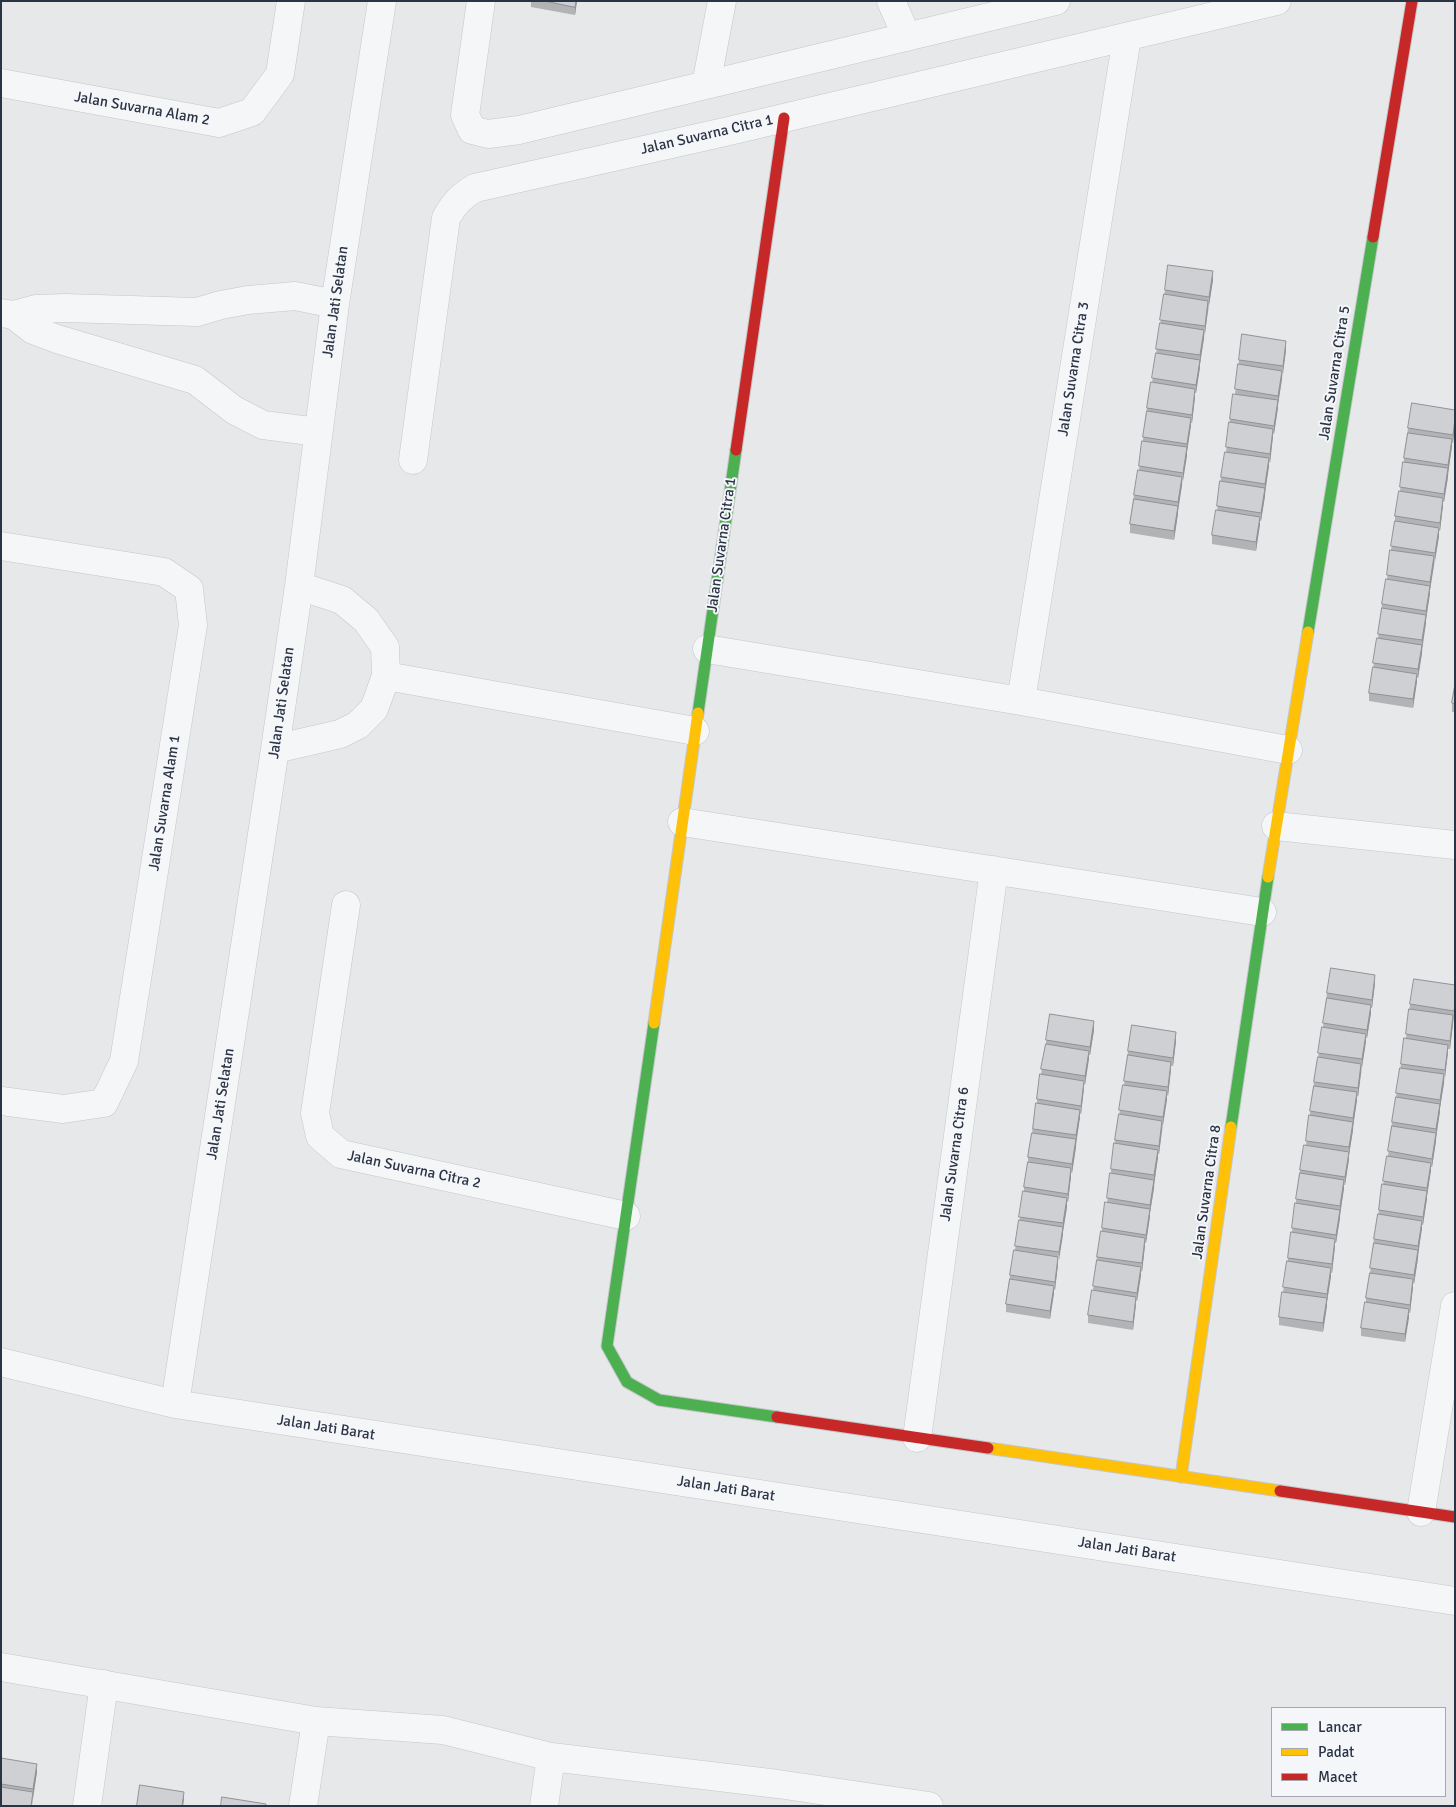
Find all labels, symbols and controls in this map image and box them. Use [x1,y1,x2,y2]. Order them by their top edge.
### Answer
street label: Jalan Suvarna Alam 2 [73,88,211,130]
street label: Jalan Suvarna Citra 1 [639,111,775,159]
street label: Jalan Jati Selatan [319,245,353,359]
street label: Jalan Suvarna Citra 3 [1054,301,1094,437]
street label: Jalan Suvarna Citra 5 [1315,305,1355,441]
street label: Jalan Suvarna Citra 1 [704,477,740,613]
street label: Jalan Jati Selatan [265,646,299,760]
street label: Jalan Suvarna Alam 1 [145,734,185,872]
street label: Jalan Jati Selatan [203,1047,239,1161]
street label: Jalan Suvarna Citra 6 [937,1086,973,1222]
street label: Jalan Suvarna Citra 8 [1189,1124,1225,1260]
street label: Jalan Suvarna Citra 2 [346,1147,482,1193]
street label: Jalan Jati Barat [276,1411,376,1445]
street label: Jalan Jati Barat [676,1472,776,1506]
street label: Jalan Jati Barat [1077,1533,1177,1567]
legend [1271,1707,1446,1797]
text: Lancar [1318,1718,1362,1736]
text: Padat [1318,1743,1354,1761]
text: Macet [1318,1768,1357,1786]

